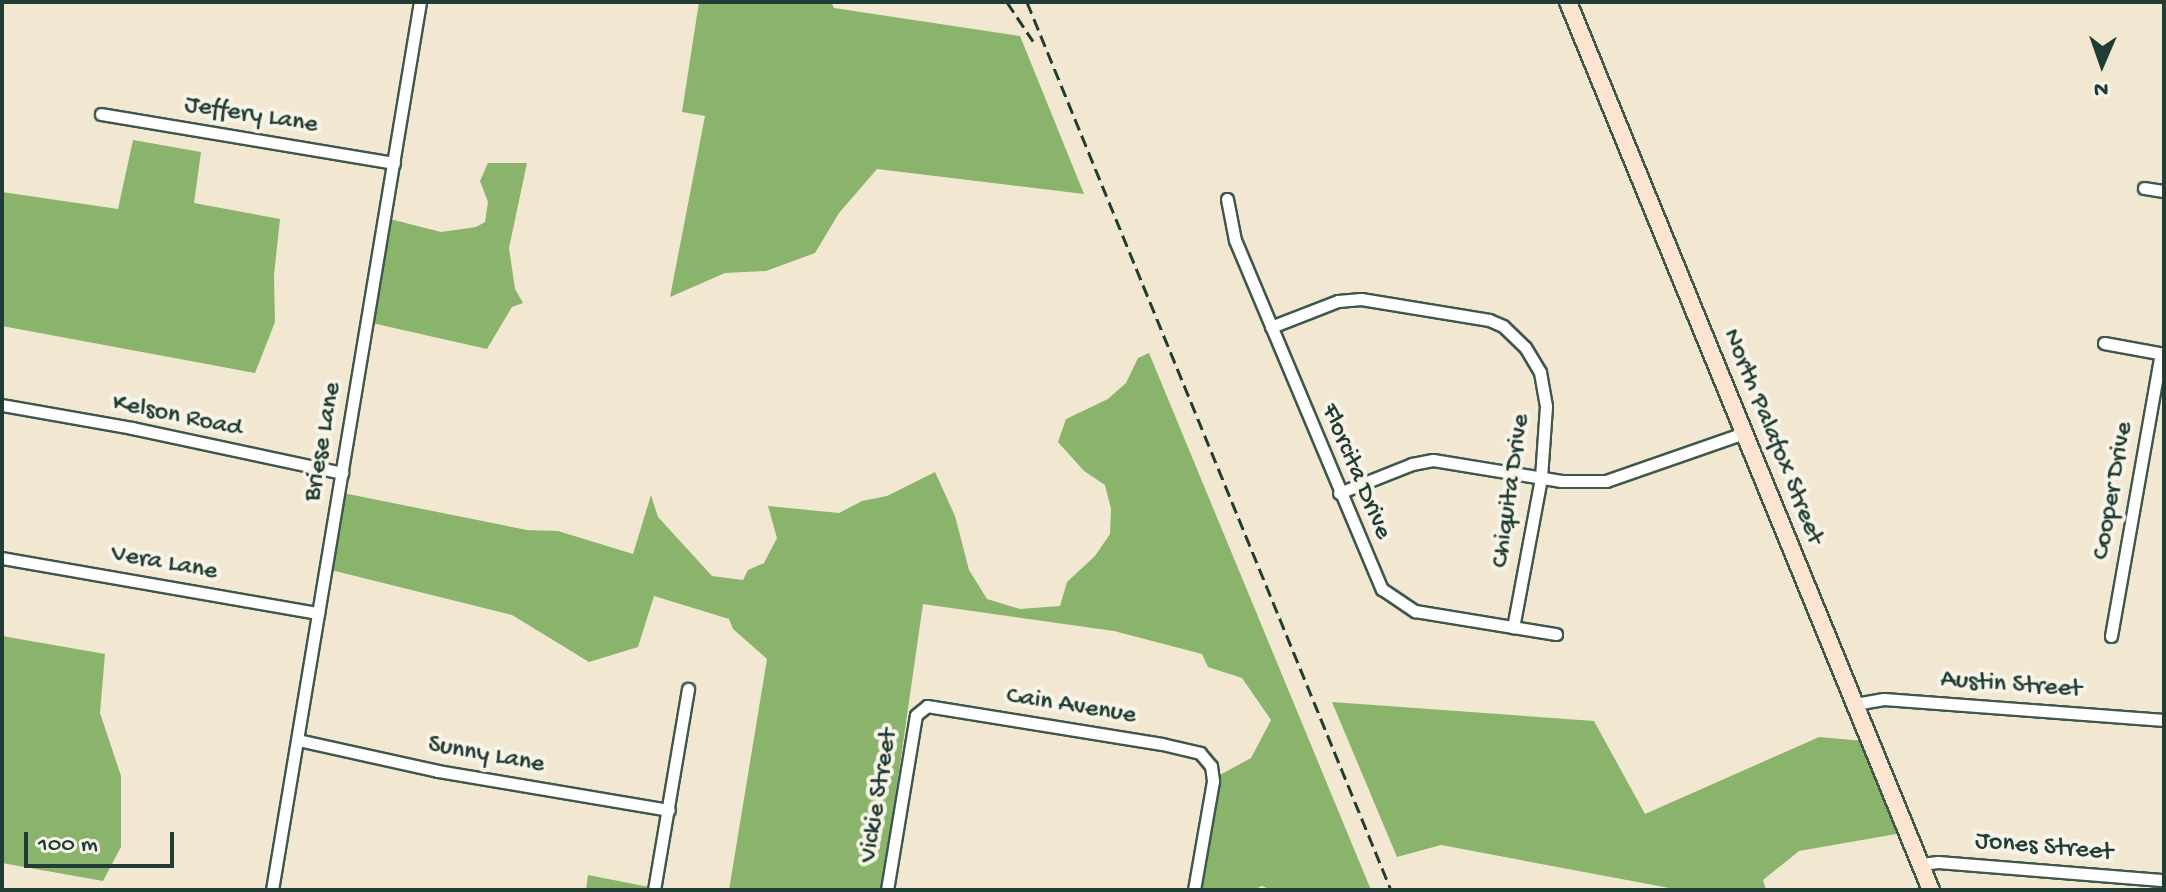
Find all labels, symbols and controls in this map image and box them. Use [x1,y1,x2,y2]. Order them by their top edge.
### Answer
north arrow [2062,24,2142,104]
text: N [2094,75,2109,101]
street label: Jeffery Lane [182,90,320,142]
street label: North Palafox Street [1714,325,1830,549]
street label: Briese Lane [298,380,350,504]
street label: Kelson Road [109,388,245,446]
street label: Florcita Drive [1312,400,1398,544]
street label: Chiquita Drive [1486,412,1538,570]
street label: Cooper Drive [2087,420,2141,562]
street label: Vera Lane [108,539,220,589]
street label: Austin Street [1939,666,2083,706]
street label: Cain Avenue [1004,681,1138,733]
street label: Vickie Street [854,727,906,865]
street label: Sunny Lane [425,730,547,782]
scale bar [28,816,178,866]
street label: Jones Street [1974,826,2114,870]
text: 100 m [38,831,98,860]

